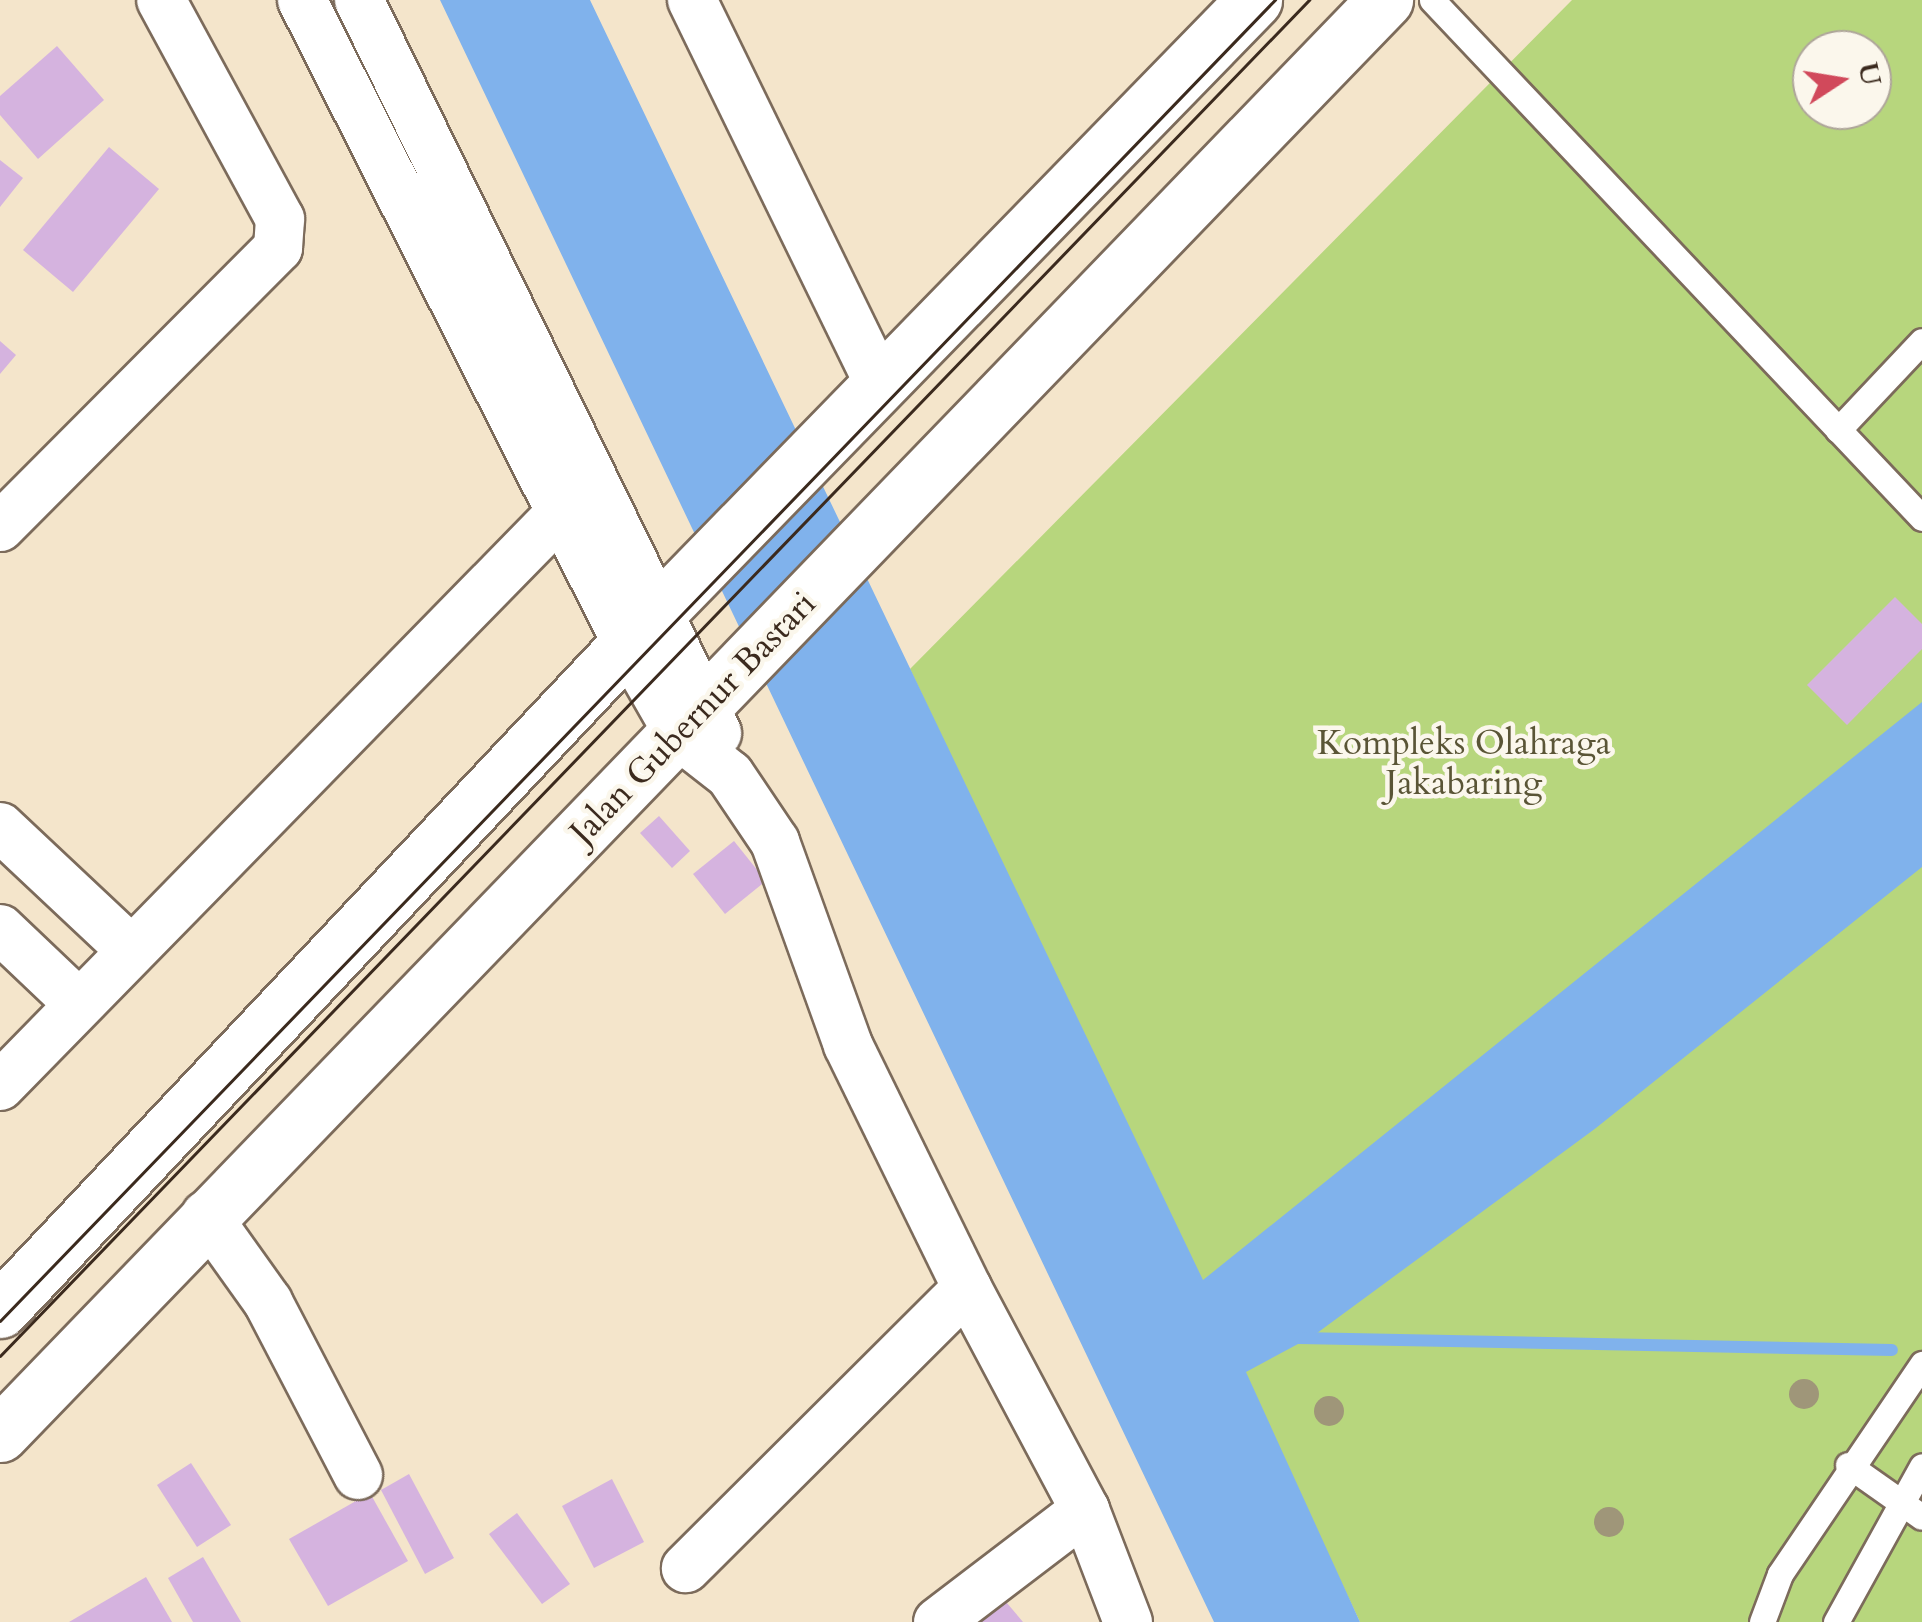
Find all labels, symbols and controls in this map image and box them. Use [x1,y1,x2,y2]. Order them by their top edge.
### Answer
north arrow [1792,30,1892,130]
text: U [1848,59,1890,89]
street label: Jalan Gubernur Bastari [561,583,825,853]
park label: Kompleks Olahraga Jakabaring [1317,722,1611,804]

